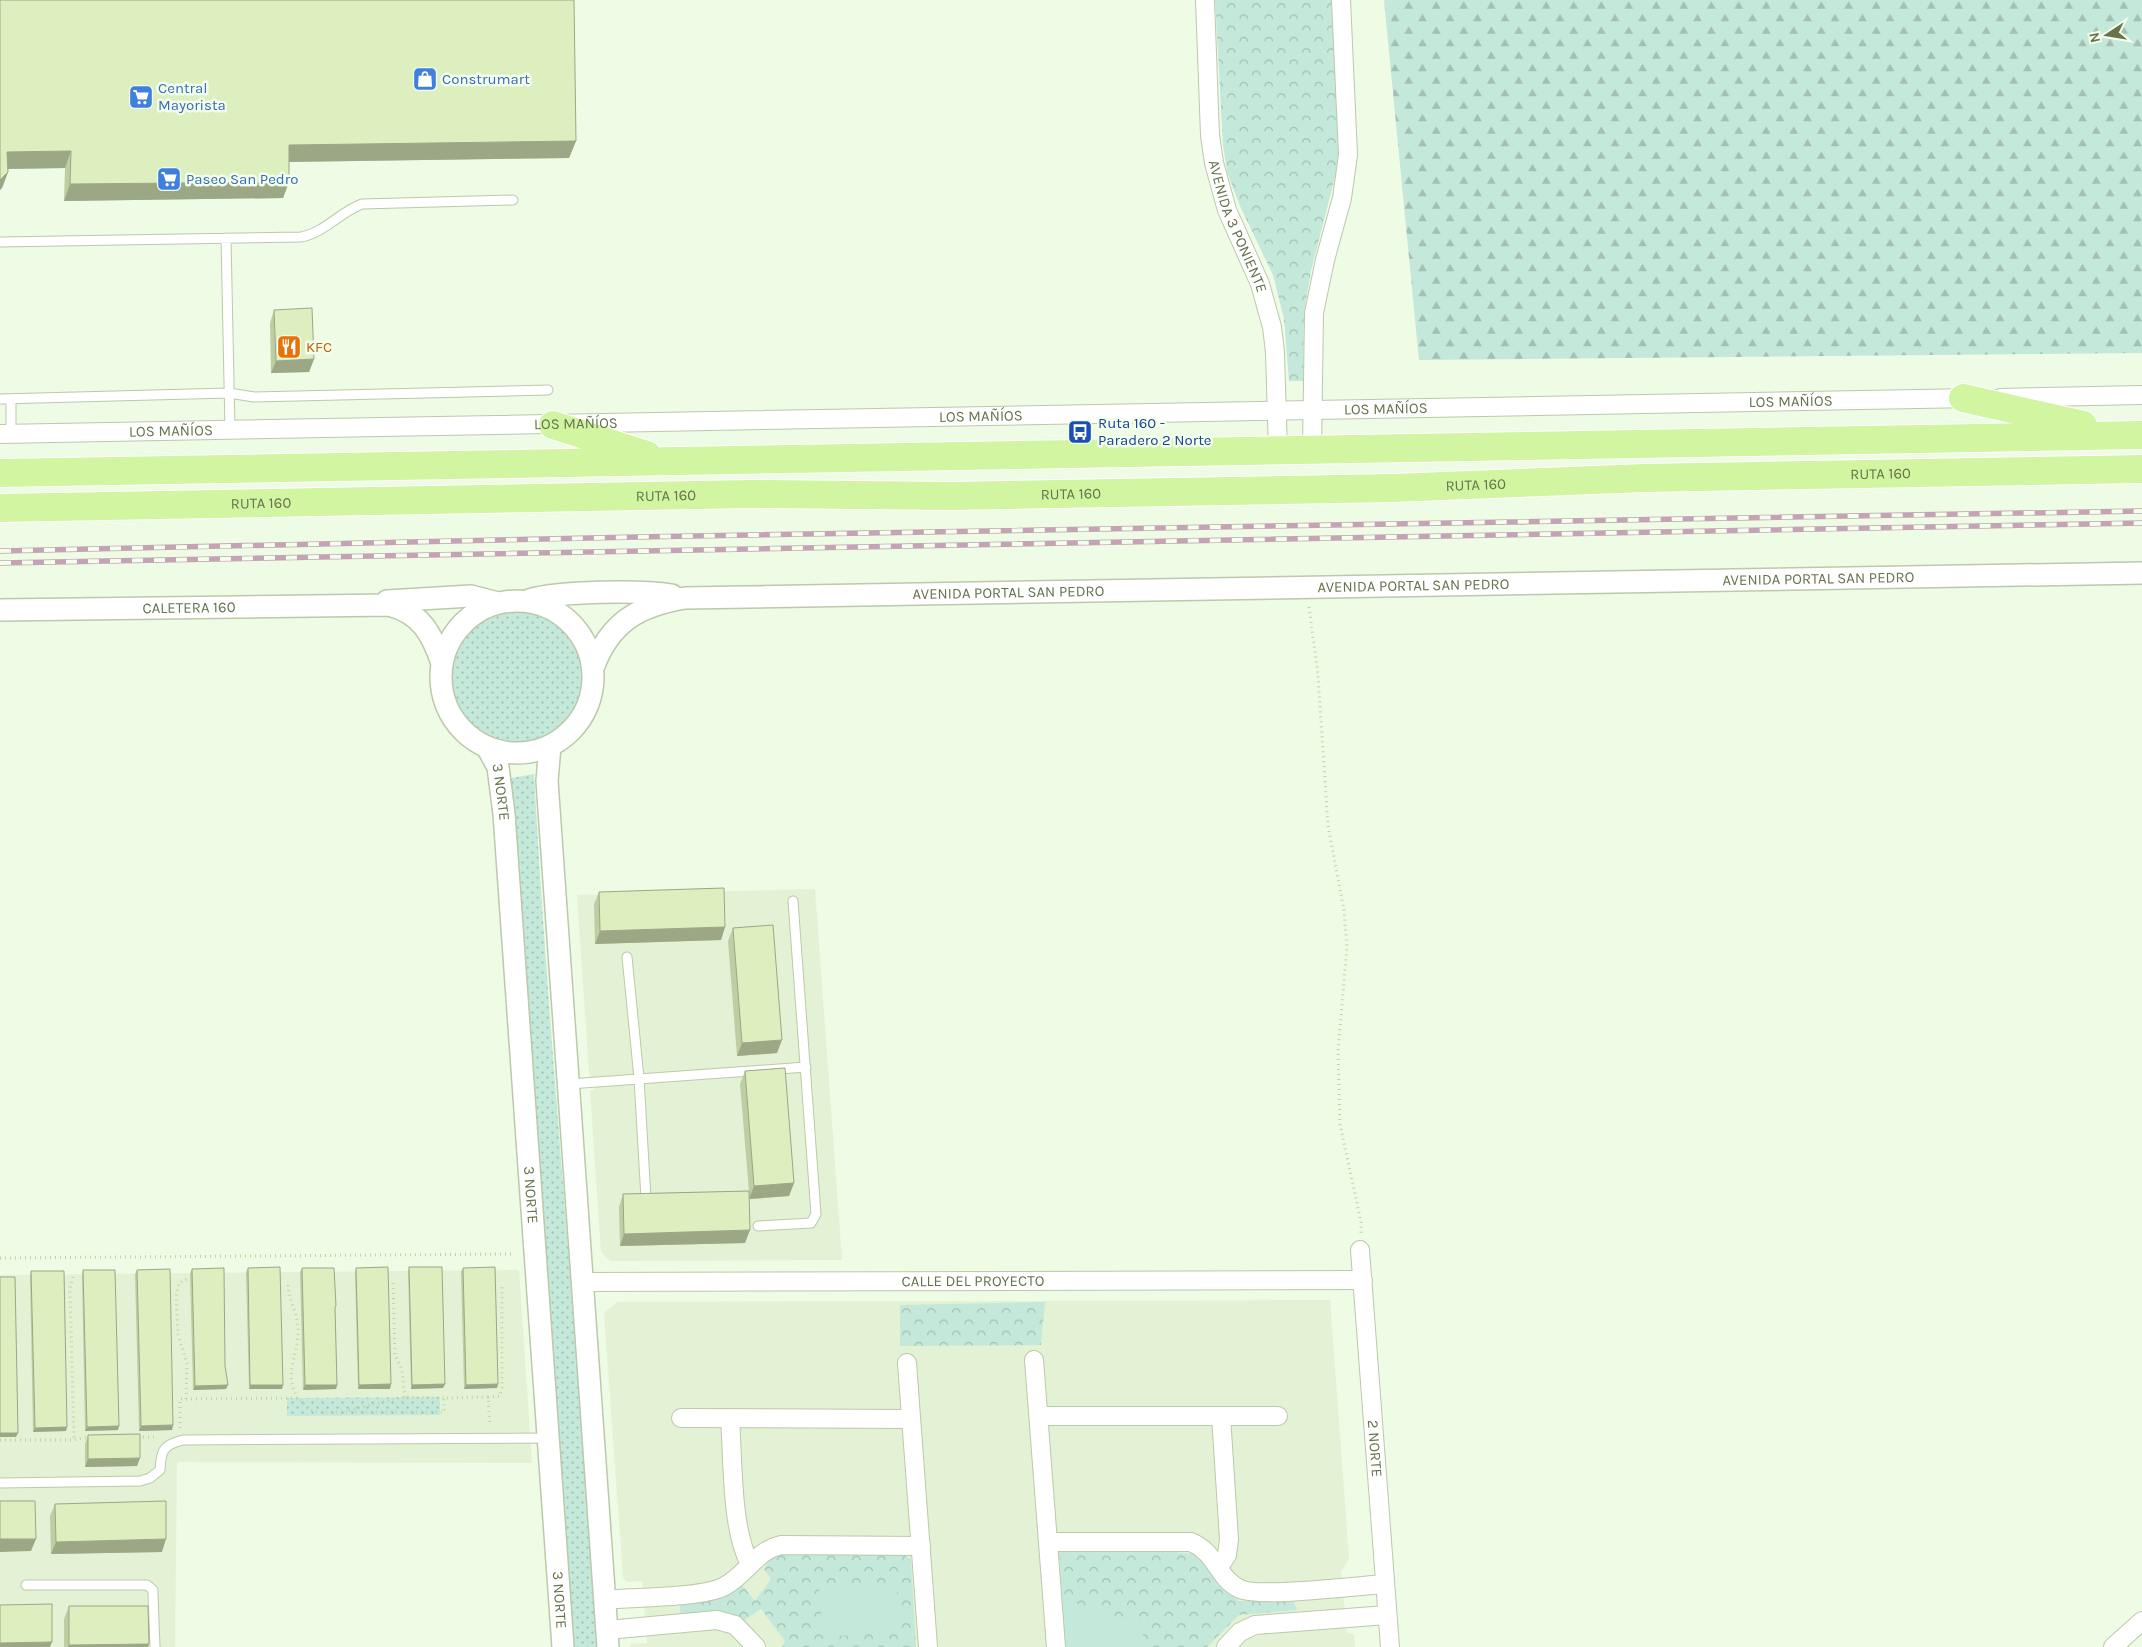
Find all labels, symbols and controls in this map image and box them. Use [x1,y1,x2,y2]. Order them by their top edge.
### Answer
north arrow [2082,10,2132,60]
text: N [2085,31,2104,44]
shop icon: Construmart [412,66,438,92]
place label: Construmart [442,70,530,88]
place label: Central Mayorista [158,79,226,114]
supermarket icon: Central Mayorista [128,84,154,110]
street label: AVENIDA 3 PONIENTE [1205,158,1271,295]
supermarket icon: Paseo San Pedro [156,166,182,192]
place label: Paseo San Pedro [186,170,298,188]
restaurant icon: KFC [276,334,302,360]
place label: KFC [306,338,332,356]
street label: LOS MAÑÍOS [1749,392,1833,411]
street label: LOS MAÑÍOS [1344,399,1428,418]
street label: LOS MAÑÍOS [939,406,1023,426]
street label: LOS MAÑÍOS [534,414,618,433]
place label: Ruta 160 - Paradero 2 Norte [1098,414,1212,449]
bus stop icon: Ruta 160 - Paradero 2 Norte [1067,419,1093,445]
street label: LOS MAÑÍOS [129,421,213,441]
street label: RUTA 160 [1850,464,1911,483]
street label: RUTA 160 [1445,475,1506,495]
street label: RUTA 160 [1040,484,1101,503]
street label: RUTA 160 [635,486,696,505]
street label: RUTA 160 [231,494,291,513]
street label: AVENIDA PORTAL SAN PEDRO [1722,568,1914,589]
street label: AVENIDA PORTAL SAN PEDRO [1317,575,1509,596]
street label: AVENIDA PORTAL SAN PEDRO [912,582,1105,603]
street label: CALETERA 160 [142,598,236,617]
street label: 3 NORTE [489,762,513,821]
street label: 3 NORTE [520,1166,542,1224]
street label: CALLE DEL PROYECTO [902,1272,1044,1290]
street label: 2 NORTE [1364,1419,1386,1478]
street label: 3 NORTE [549,1571,571,1629]

